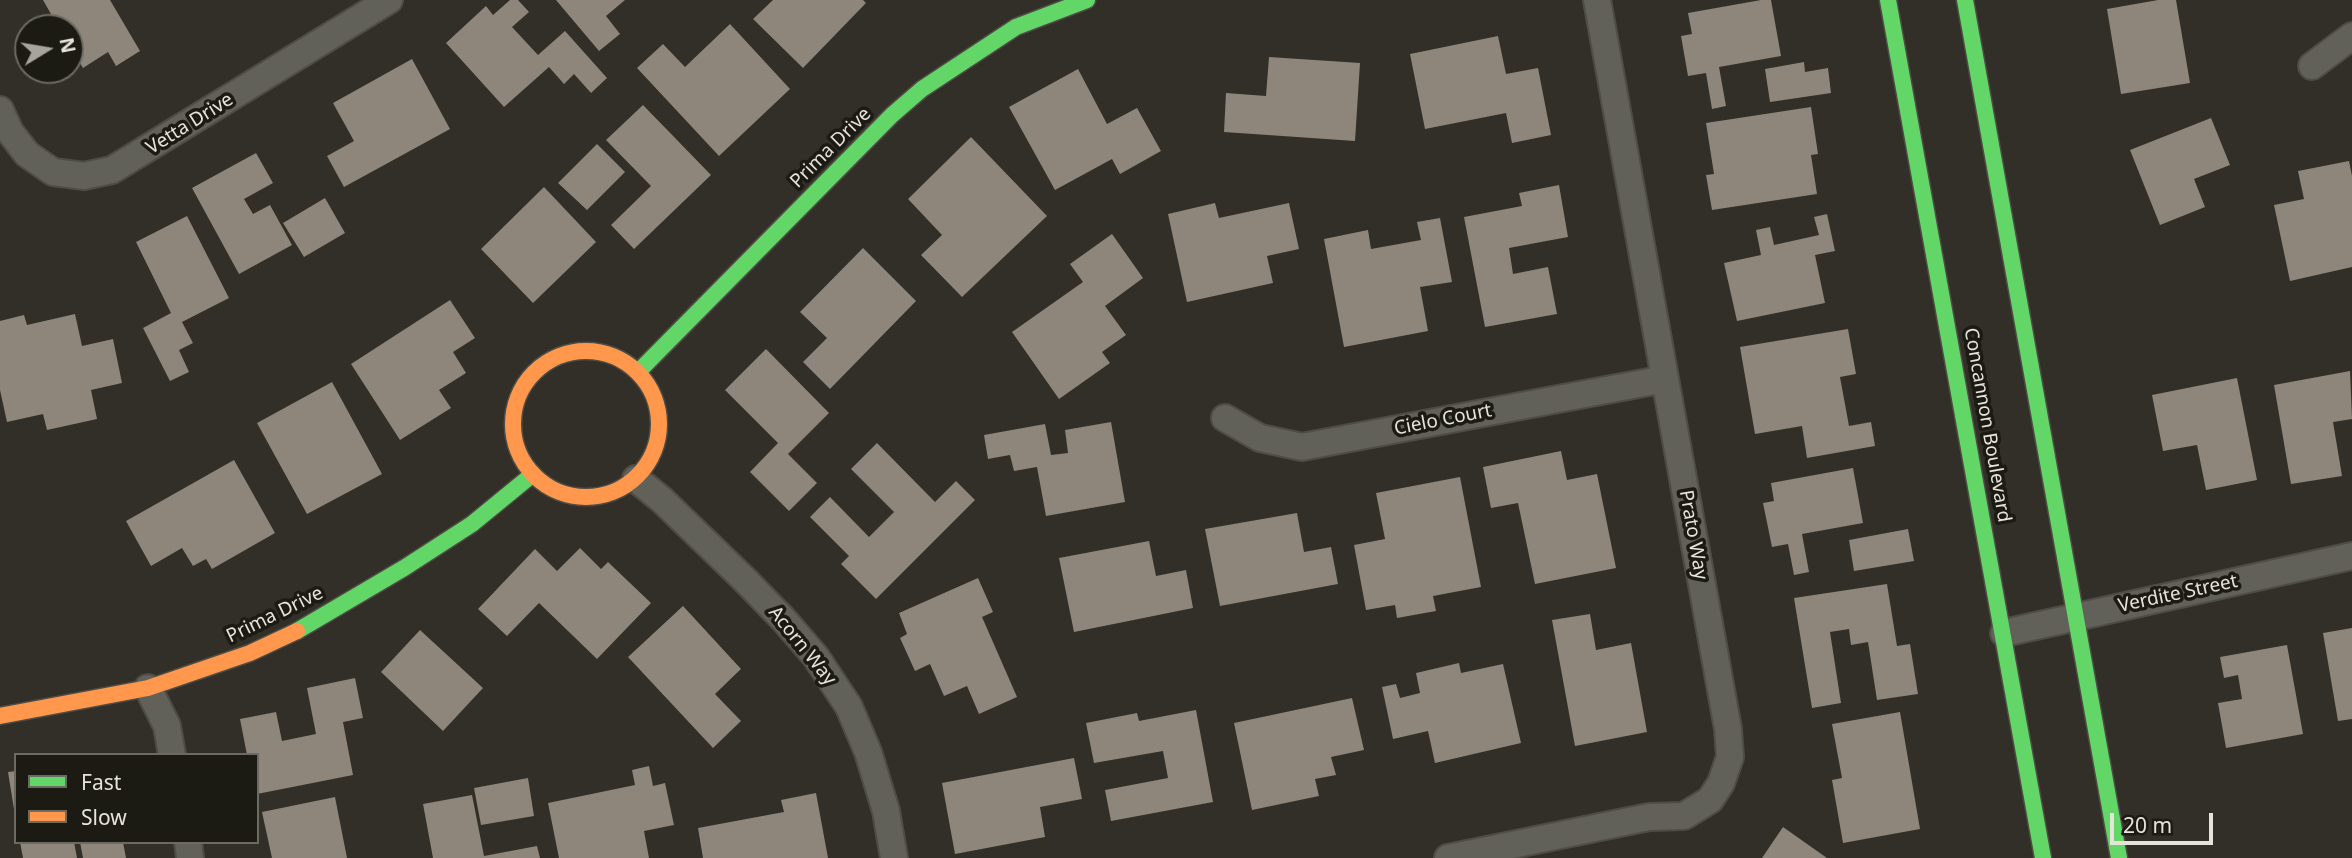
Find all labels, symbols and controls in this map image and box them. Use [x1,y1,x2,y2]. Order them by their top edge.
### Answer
north arrow [14,14,84,84]
text: N [53,35,82,55]
street label: Vetta Drive [142,88,238,160]
street label: Prima Drive [786,103,876,193]
street label: Concannon Boulevard [1959,326,2015,524]
street label: Cielo Court [1392,399,1494,441]
street label: Prato Way [1674,488,1712,582]
street label: Verdite Street [2116,570,2240,618]
street label: Prima Drive [223,582,327,648]
street label: Acorn Way [763,602,841,690]
legend [14,753,259,844]
text: Fast [81,768,121,796]
scale bar [2114,798,2217,842]
text: Slow [81,803,127,831]
text: 20 m [2123,811,2172,839]

